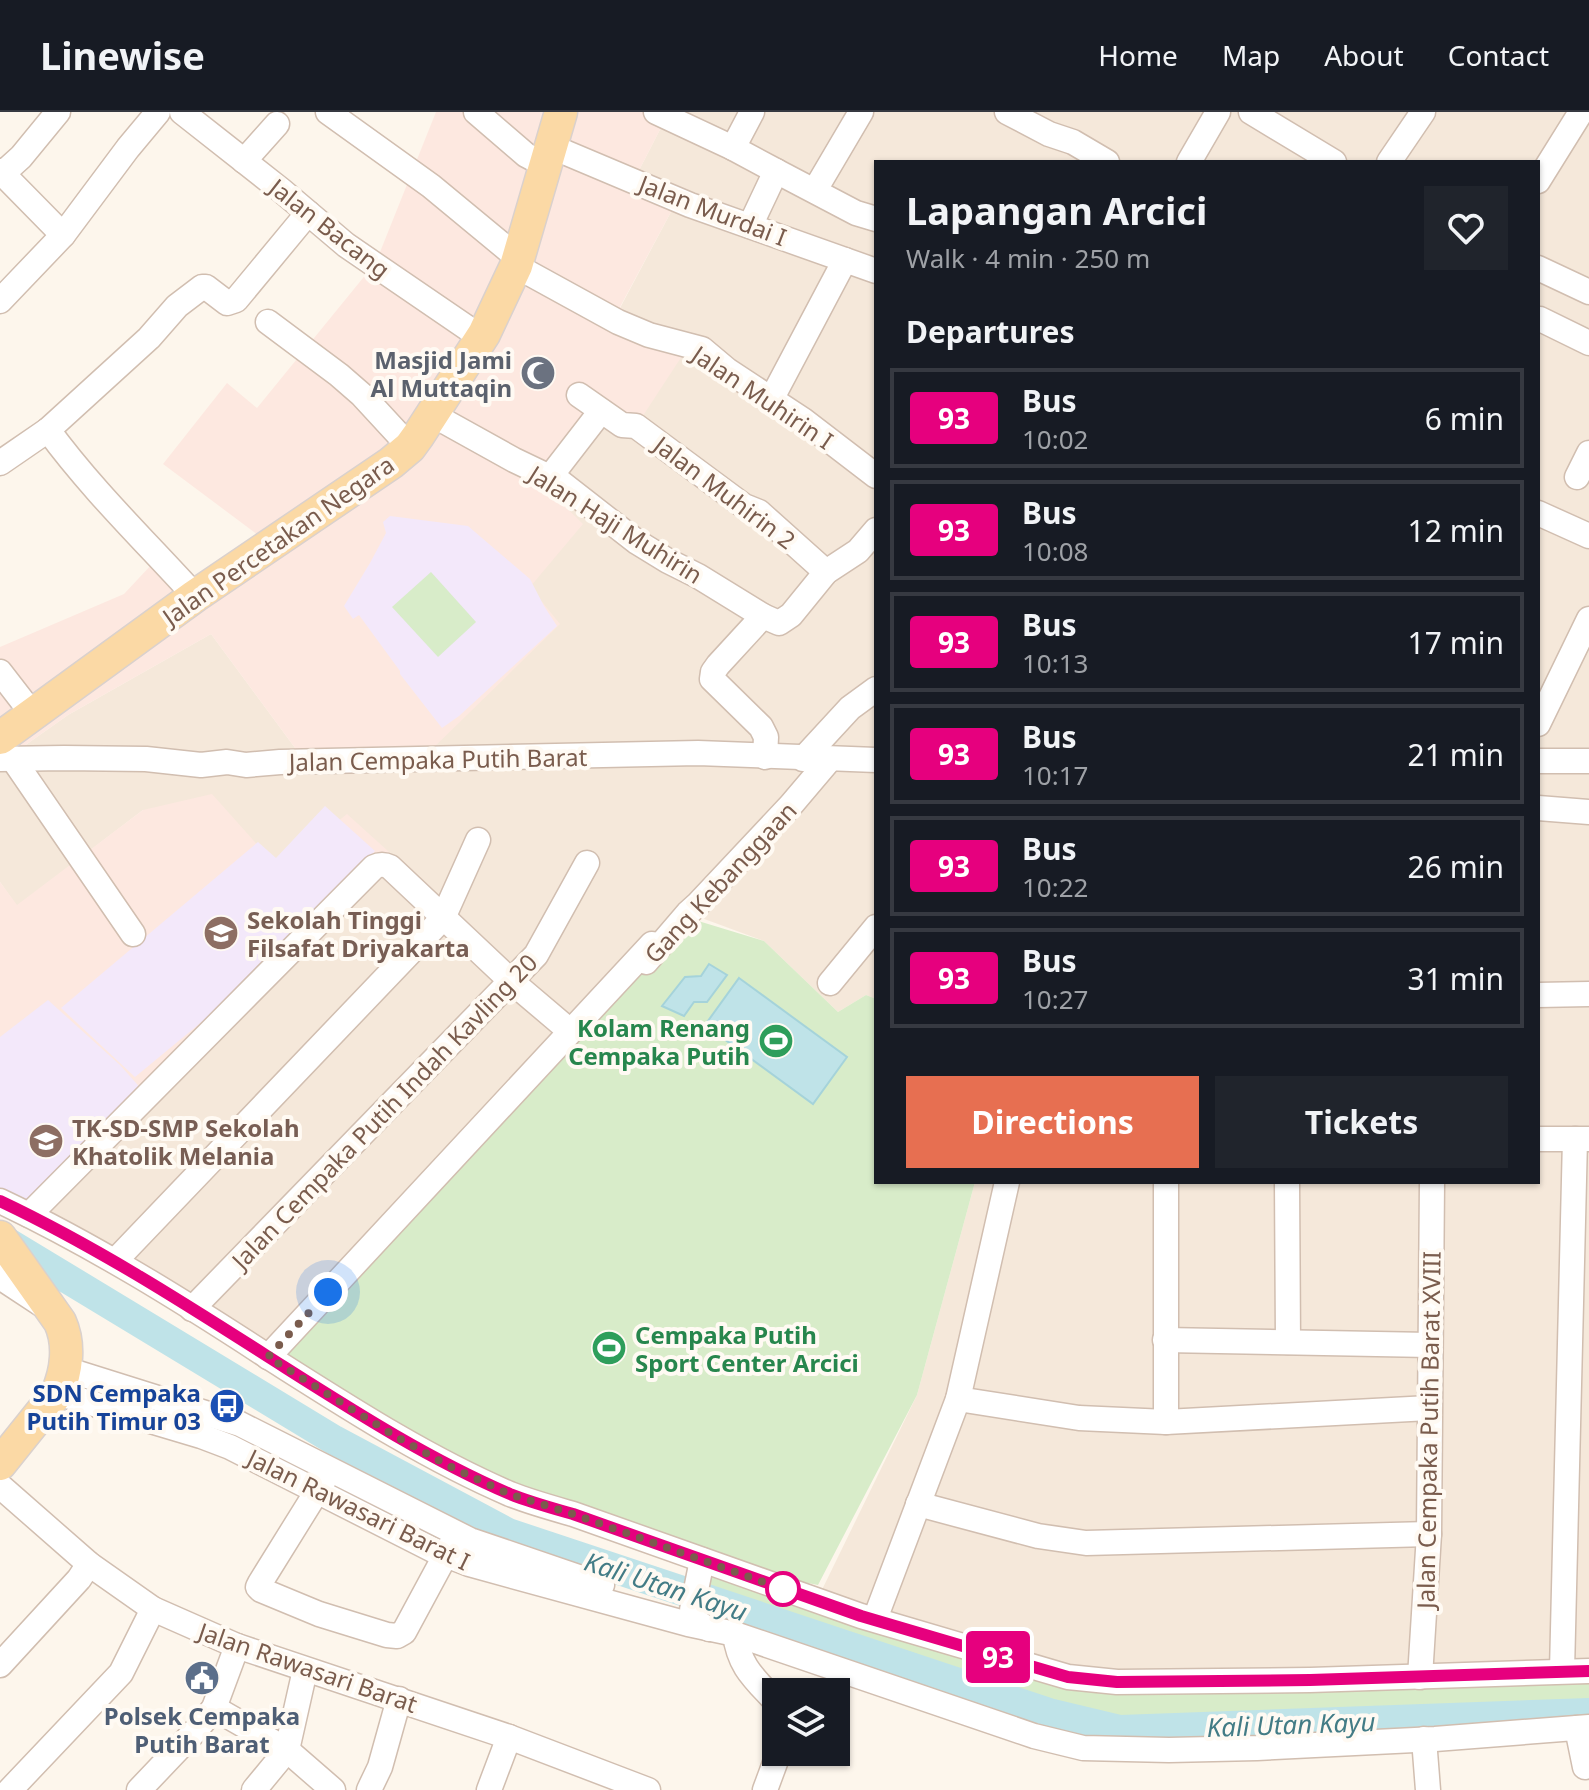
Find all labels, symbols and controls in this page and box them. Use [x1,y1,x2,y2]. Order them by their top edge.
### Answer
text: Linewise [40,29,205,81]
text: Home [1098,36,1178,74]
text: Map [1222,36,1280,74]
text: About [1324,36,1404,74]
text: Contact [1448,36,1549,74]
street label: Jalan Murdai I [633,166,792,253]
street label: Jalan Bacang [261,169,397,285]
text: Lapangan Arcici [906,184,1207,236]
button: heart [1424,186,1508,270]
text: Walk · 4 min · 250 m [906,240,1150,276]
text: Departures [906,311,1075,352]
street label: Jalan Muhirin I [684,336,840,456]
place label: Masjid Jami Al Muttaqin [371,343,512,404]
mosque icon: Masjid Jami Al Muttaqin [519,354,557,392]
text: Bus [1022,380,1077,421]
text: 6 min [1425,398,1504,439]
text: 93 [938,399,970,437]
text: 10:02 [1022,421,1088,457]
street label: Jalan Muhirin 2 [646,427,803,556]
street label: Jalan Percetakan Negara [154,447,400,634]
street label: Jalan Haji Muhirin [521,456,709,591]
text: Bus [1022,492,1077,533]
text: 12 min [1408,510,1504,551]
text: 93 [938,511,970,549]
text: 10:08 [1022,533,1088,569]
text: Bus [1022,604,1077,645]
text: 17 min [1408,622,1504,663]
text: 93 [938,623,970,661]
text: 10:13 [1022,645,1088,681]
text: Bus [1022,716,1077,757]
text: 21 min [1408,734,1504,775]
text: 93 [938,735,970,773]
street label: Jalan Cempaka Putih Barat [286,740,588,778]
text: 10:17 [1022,757,1088,793]
street label: Gang Kebanggaan [636,794,804,970]
text: Bus [1022,828,1077,869]
text: 26 min [1408,846,1504,887]
text: 93 [938,847,970,885]
text: 10:22 [1022,869,1088,905]
place label: Sekolah Tinggi Filsafat Driyakarta [247,903,470,964]
school or university icon: Sekolah Tinggi Filsafat Driyakarta [202,914,240,952]
text: Bus [1022,940,1077,981]
street label: Jalan Cempaka Putih Indah Kavling 20 [223,946,544,1277]
text: 31 min [1408,958,1504,999]
text: 93 [938,959,970,997]
text: 10:27 [1022,981,1088,1017]
place label: Kolam Renang Cempaka Putih [568,1011,750,1072]
sports icon: Kolam Renang Cempaka Putih [757,1022,795,1060]
button: Directions [906,1076,1199,1168]
button: Tickets [1215,1076,1508,1168]
place label: TK-SD-SMP Sekolah Khatolik Melania [72,1111,300,1172]
school or university icon: TK-SD-SMP Sekolah Khatolik Melania [27,1122,65,1160]
street label: Jalan Cempaka Putih Barat XVIII [1408,1251,1448,1611]
your location [308,1272,348,1312]
place label: Cempaka Putih Sport Center Arcici [635,1318,859,1379]
sports icon: Cempaka Putih Sport Center Arcici [590,1329,628,1367]
place label: SDN Cempaka Putih Timur 03 [27,1376,201,1437]
bus stop icon: SDN Cempaka Putih Timur 03 [208,1387,246,1425]
street label: Jalan Rawasari Barat I [240,1440,476,1577]
water label: Kali Utan Kayu [580,1543,752,1629]
unlabelled marker [766,1572,800,1606]
street label: Jalan Rawasari Barat [192,1613,422,1720]
line badge: 93 [962,1631,1034,1683]
text: 93 [982,1638,1014,1676]
public building icon: Polsek Cempaka Putih Barat [183,1659,221,1697]
map controls [762,1678,850,1766]
button: layers [762,1678,850,1766]
place label: Polsek Cempaka Putih Barat [104,1699,300,1760]
water label: Kali Utan Kayu [1206,1703,1376,1745]

